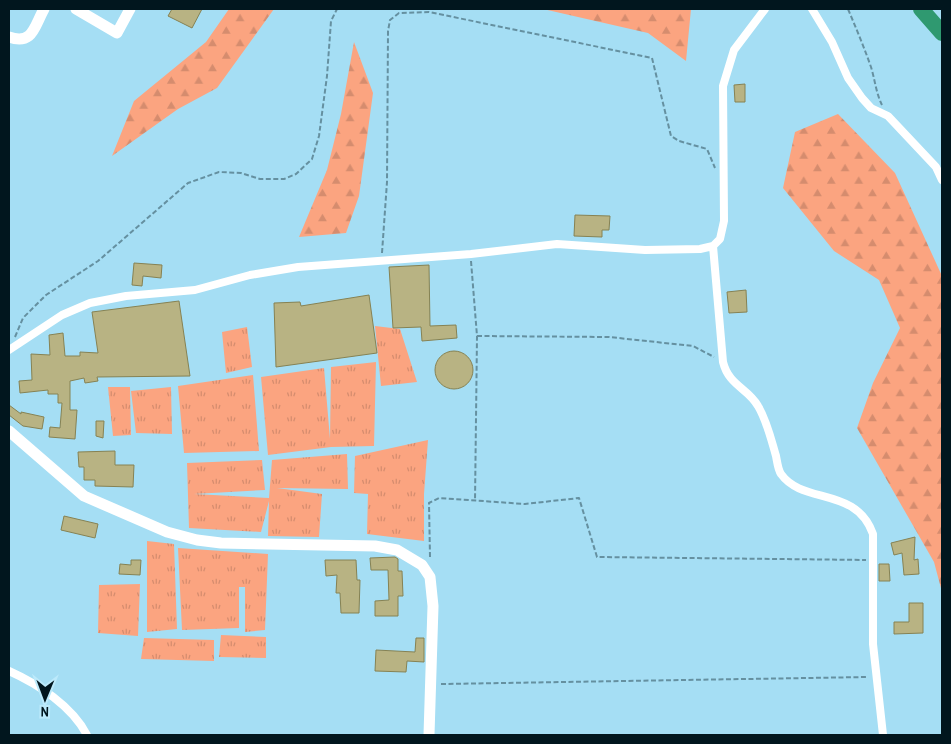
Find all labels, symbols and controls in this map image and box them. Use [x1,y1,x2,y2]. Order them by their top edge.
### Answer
north arrow [20,674,70,724]
text: N [40,703,49,721]

